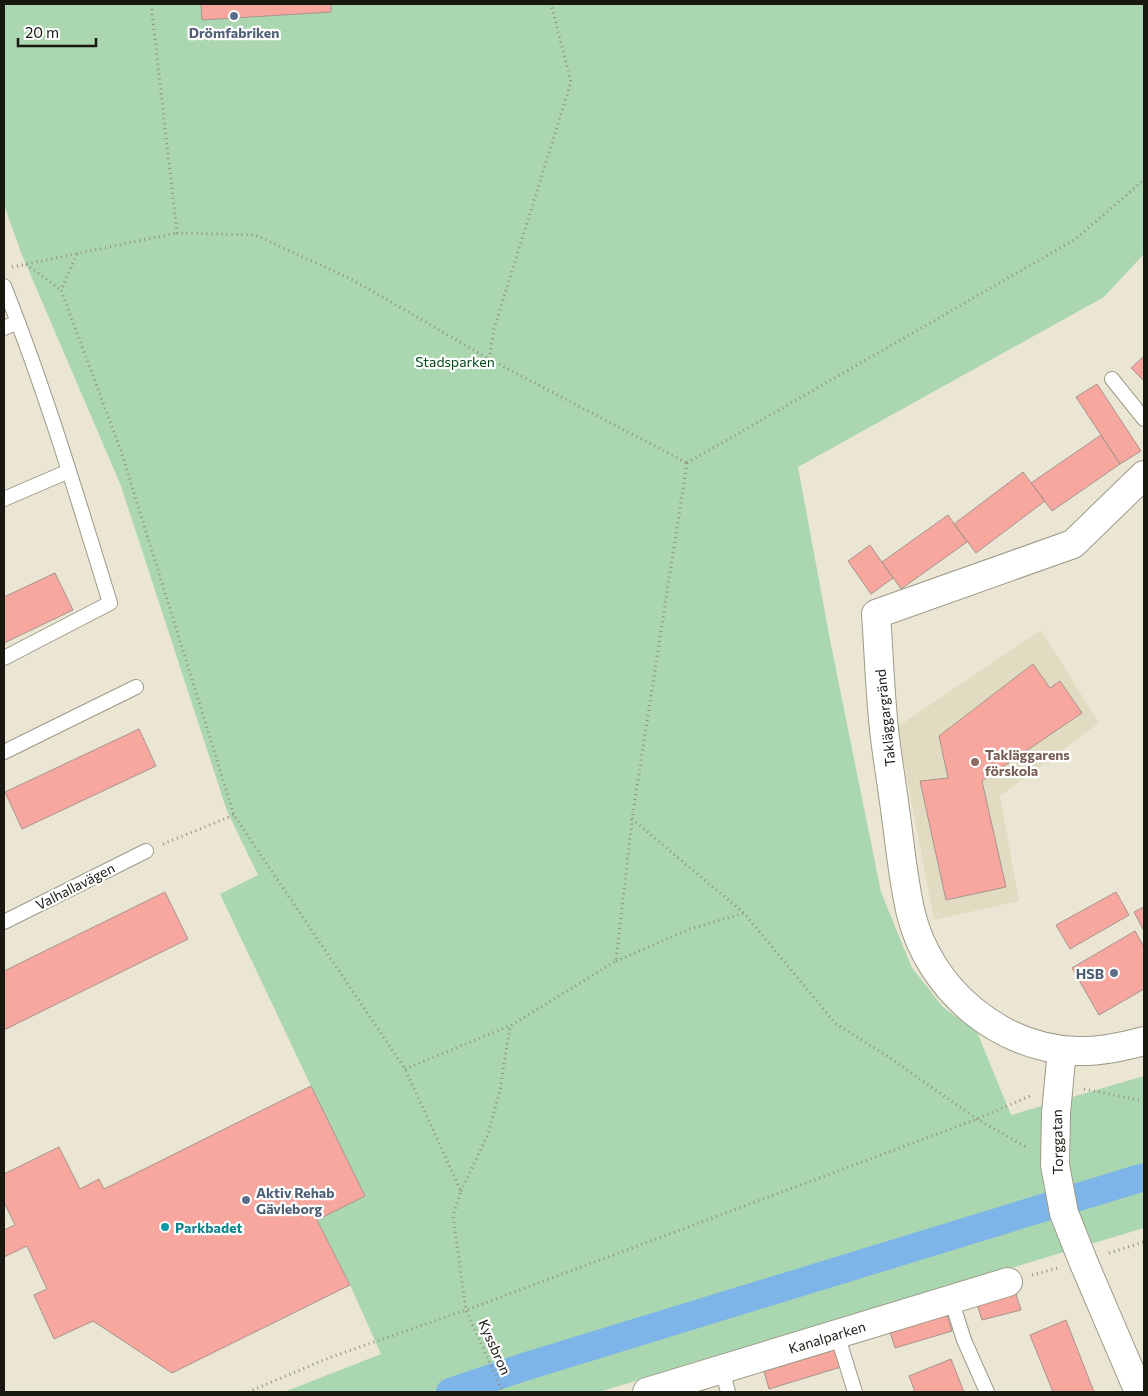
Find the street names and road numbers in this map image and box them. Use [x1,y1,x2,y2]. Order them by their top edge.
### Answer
street label: Takläggargränd [871,668,899,768]
street label: Valhallavägen [33,859,117,913]
street label: Torggatan [1048,1109,1066,1175]
street label: Kyssbron [475,1317,515,1377]
street label: Kanalparken [787,1317,867,1357]

